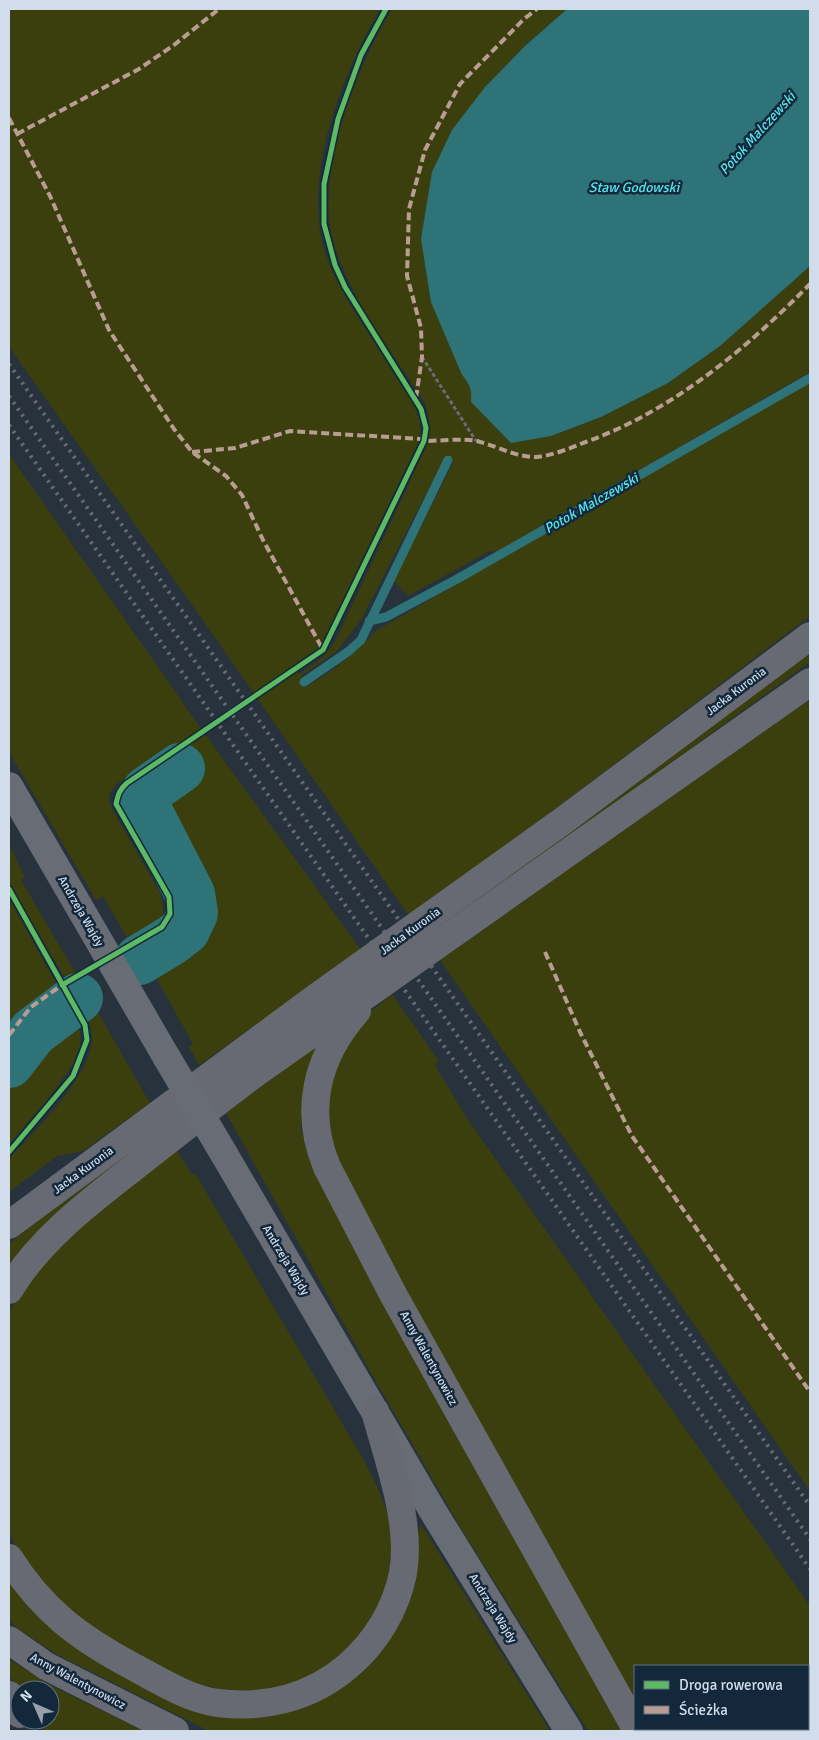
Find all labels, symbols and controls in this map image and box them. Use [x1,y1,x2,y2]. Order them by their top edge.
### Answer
water label: Potok Malczewski [716,87,800,178]
water label: Staw Godowski [589,179,681,196]
water label: Potok Malczewski [541,469,642,537]
street label: Jacka Kuronia [703,664,769,719]
street label: Andrzeja Wajdy [54,873,107,950]
street label: Jacka Kuronia [377,904,444,958]
street label: Jacka Kuronia [50,1143,117,1197]
street label: Andrzeja Wajdy [259,1222,313,1298]
street label: Anny Walentynowicz [396,1308,461,1408]
street label: Andrzeja Wajdy [465,1571,520,1646]
street label: Anny Walentynowicz [27,1650,128,1713]
legend [634,1665,809,1730]
text: Droga rowerowa [679,1676,783,1694]
north arrow [10,1680,60,1730]
text: N [17,1687,36,1706]
text: Ścieżka [679,1700,728,1719]

